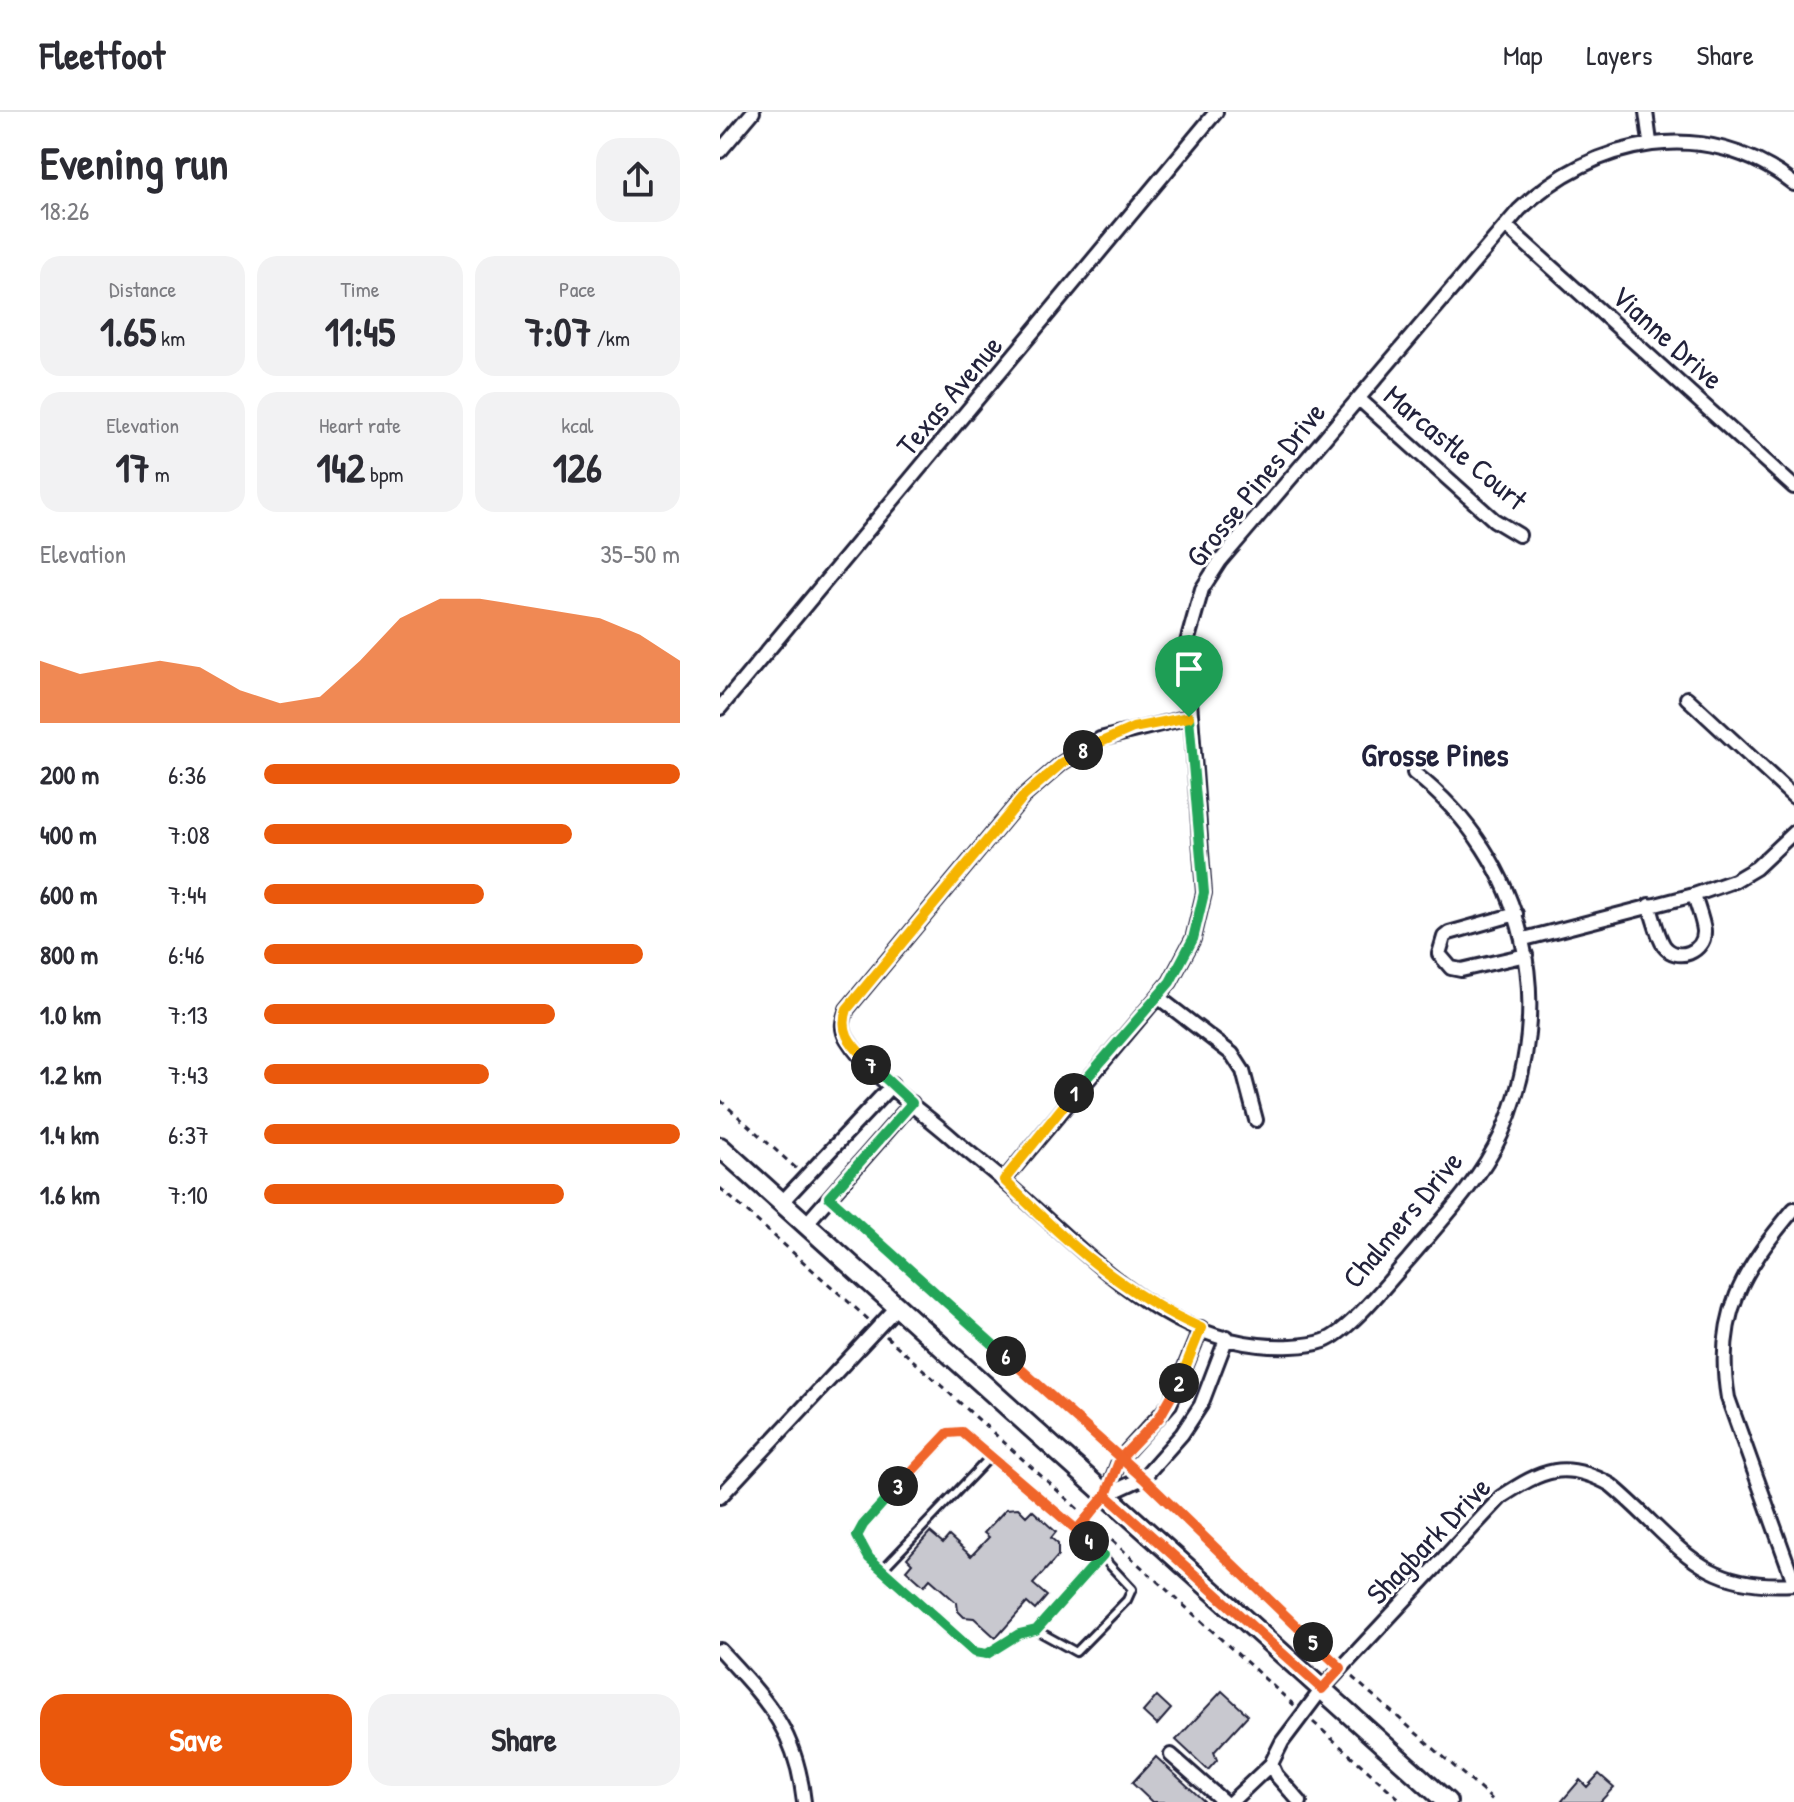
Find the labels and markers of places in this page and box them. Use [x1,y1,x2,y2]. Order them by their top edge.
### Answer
pin [1155,635,1223,717]
pin: 8 [1063,730,1103,770]
pin: 7 [851,1045,891,1085]
pin: 1 [1054,1073,1094,1113]
pin: 6 [986,1336,1026,1376]
pin: 2 [1159,1363,1199,1403]
pin: 3 [878,1466,918,1506]
pin: 4 [1069,1521,1109,1561]
pin: 5 [1293,1622,1333,1662]

